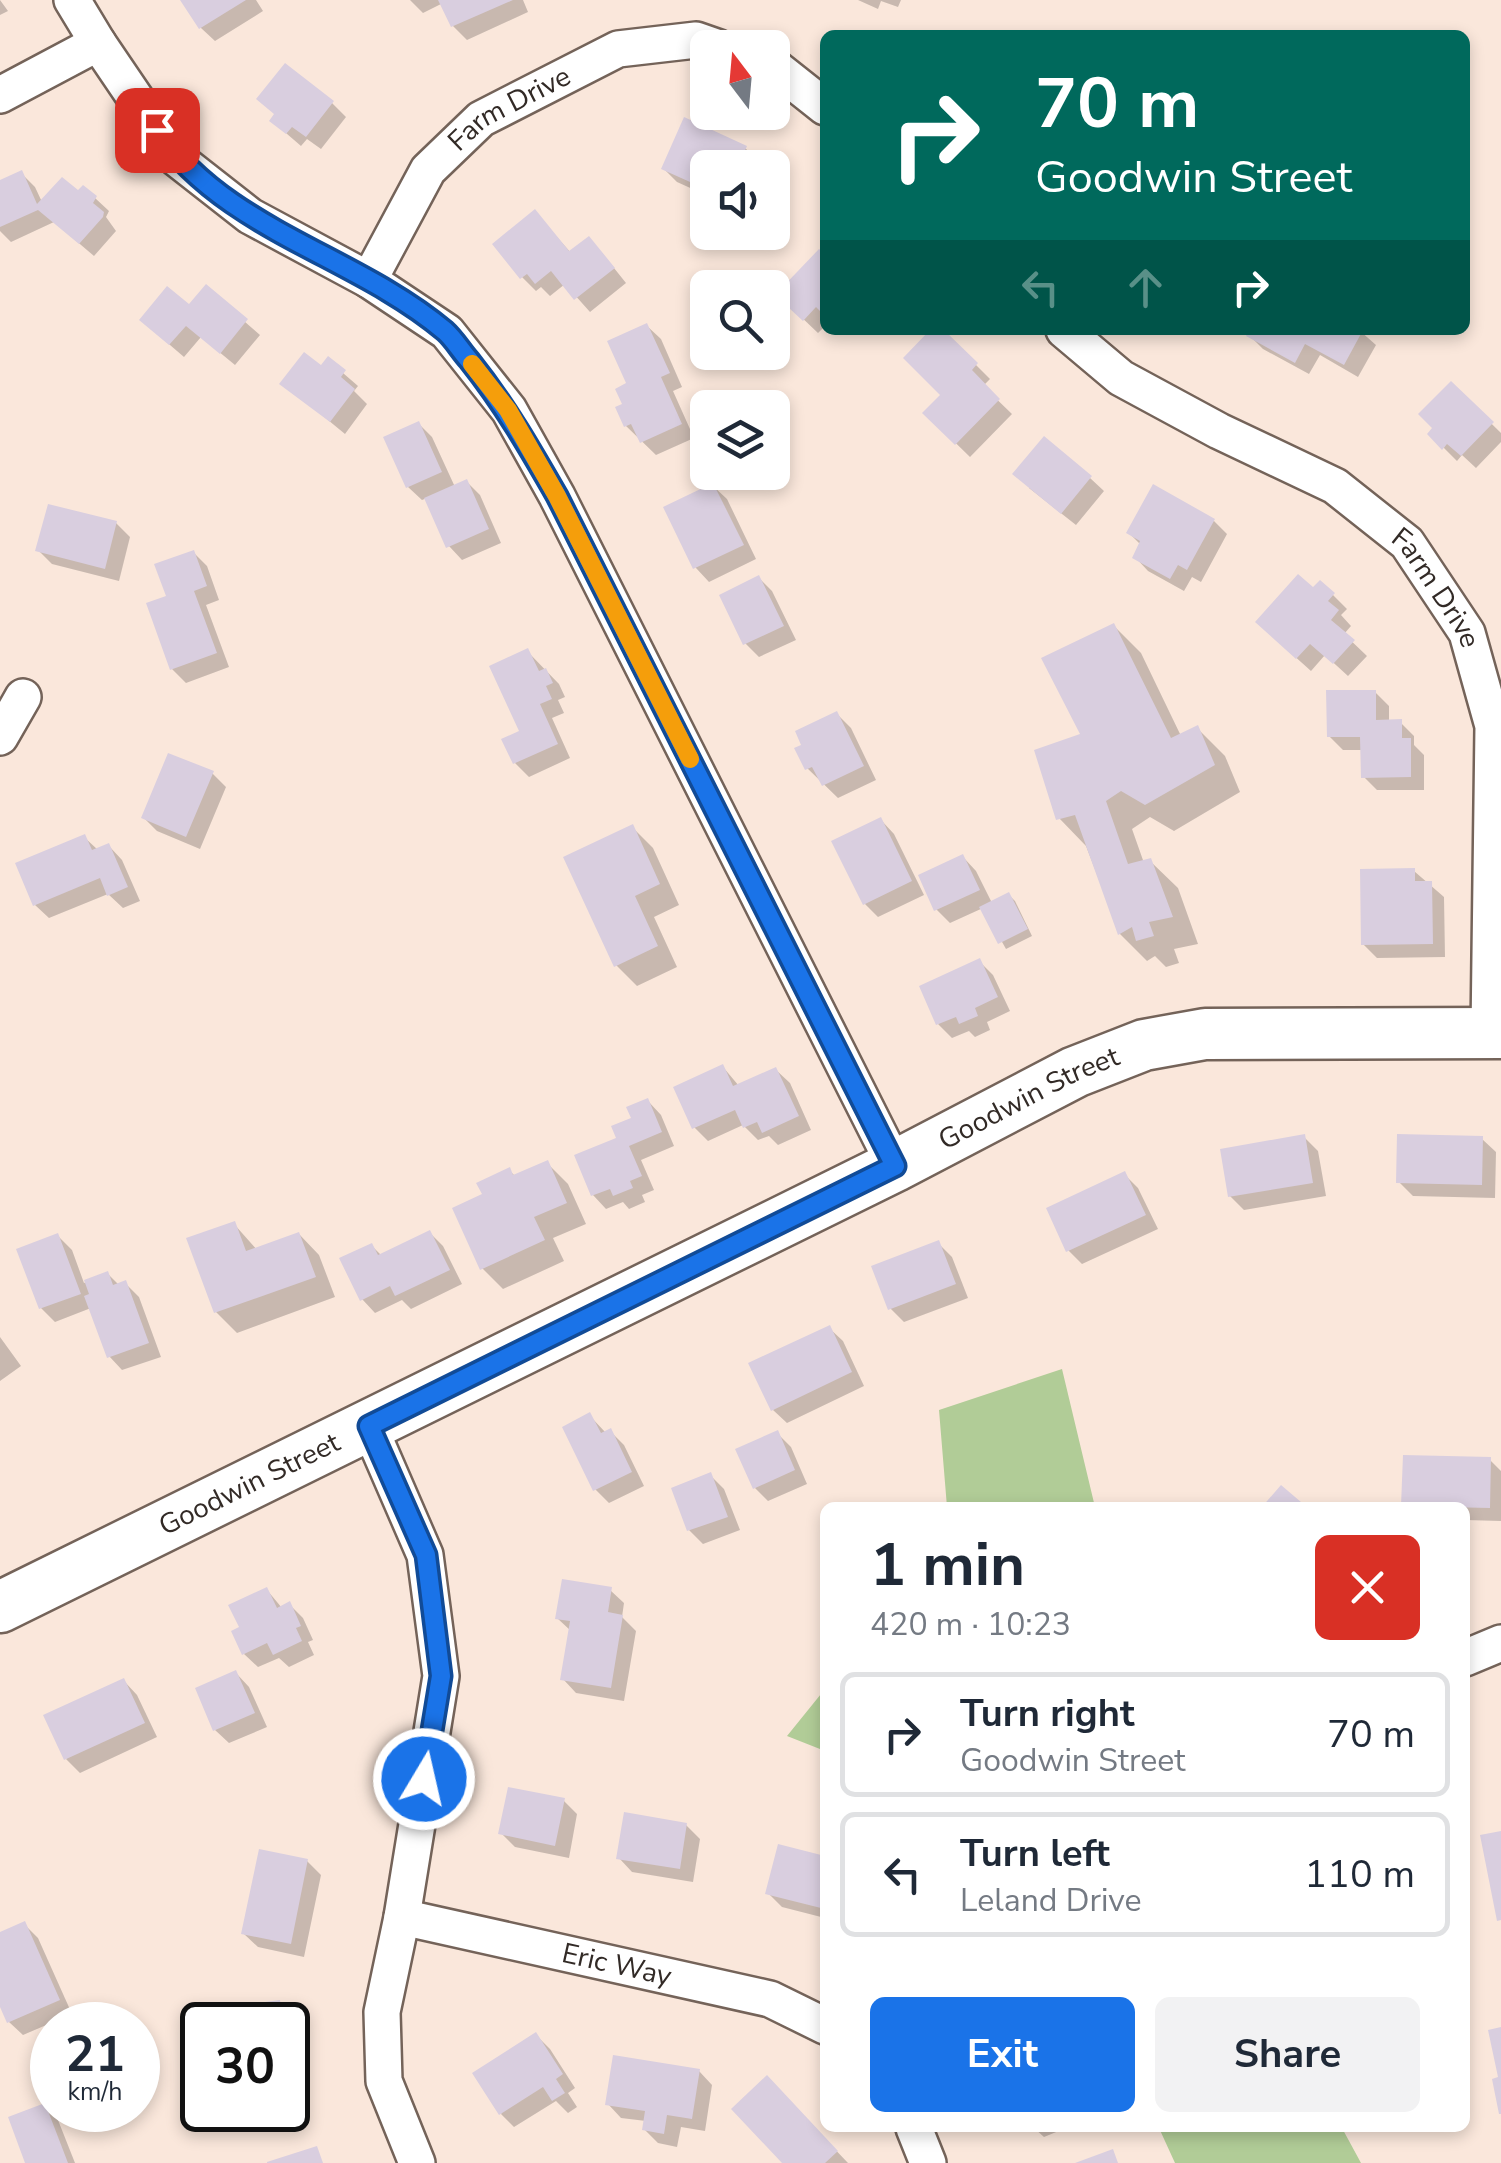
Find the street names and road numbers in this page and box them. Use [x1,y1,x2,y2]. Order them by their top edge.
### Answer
street label: Farm Drive [440,57,577,160]
street label: Farm Drive [1384,519,1489,652]
street label: Goodwin Street [932,1038,1125,1159]
street label: Goodwin Street [152,1423,346,1545]
street label: Eric Way [558,1934,676,1996]

